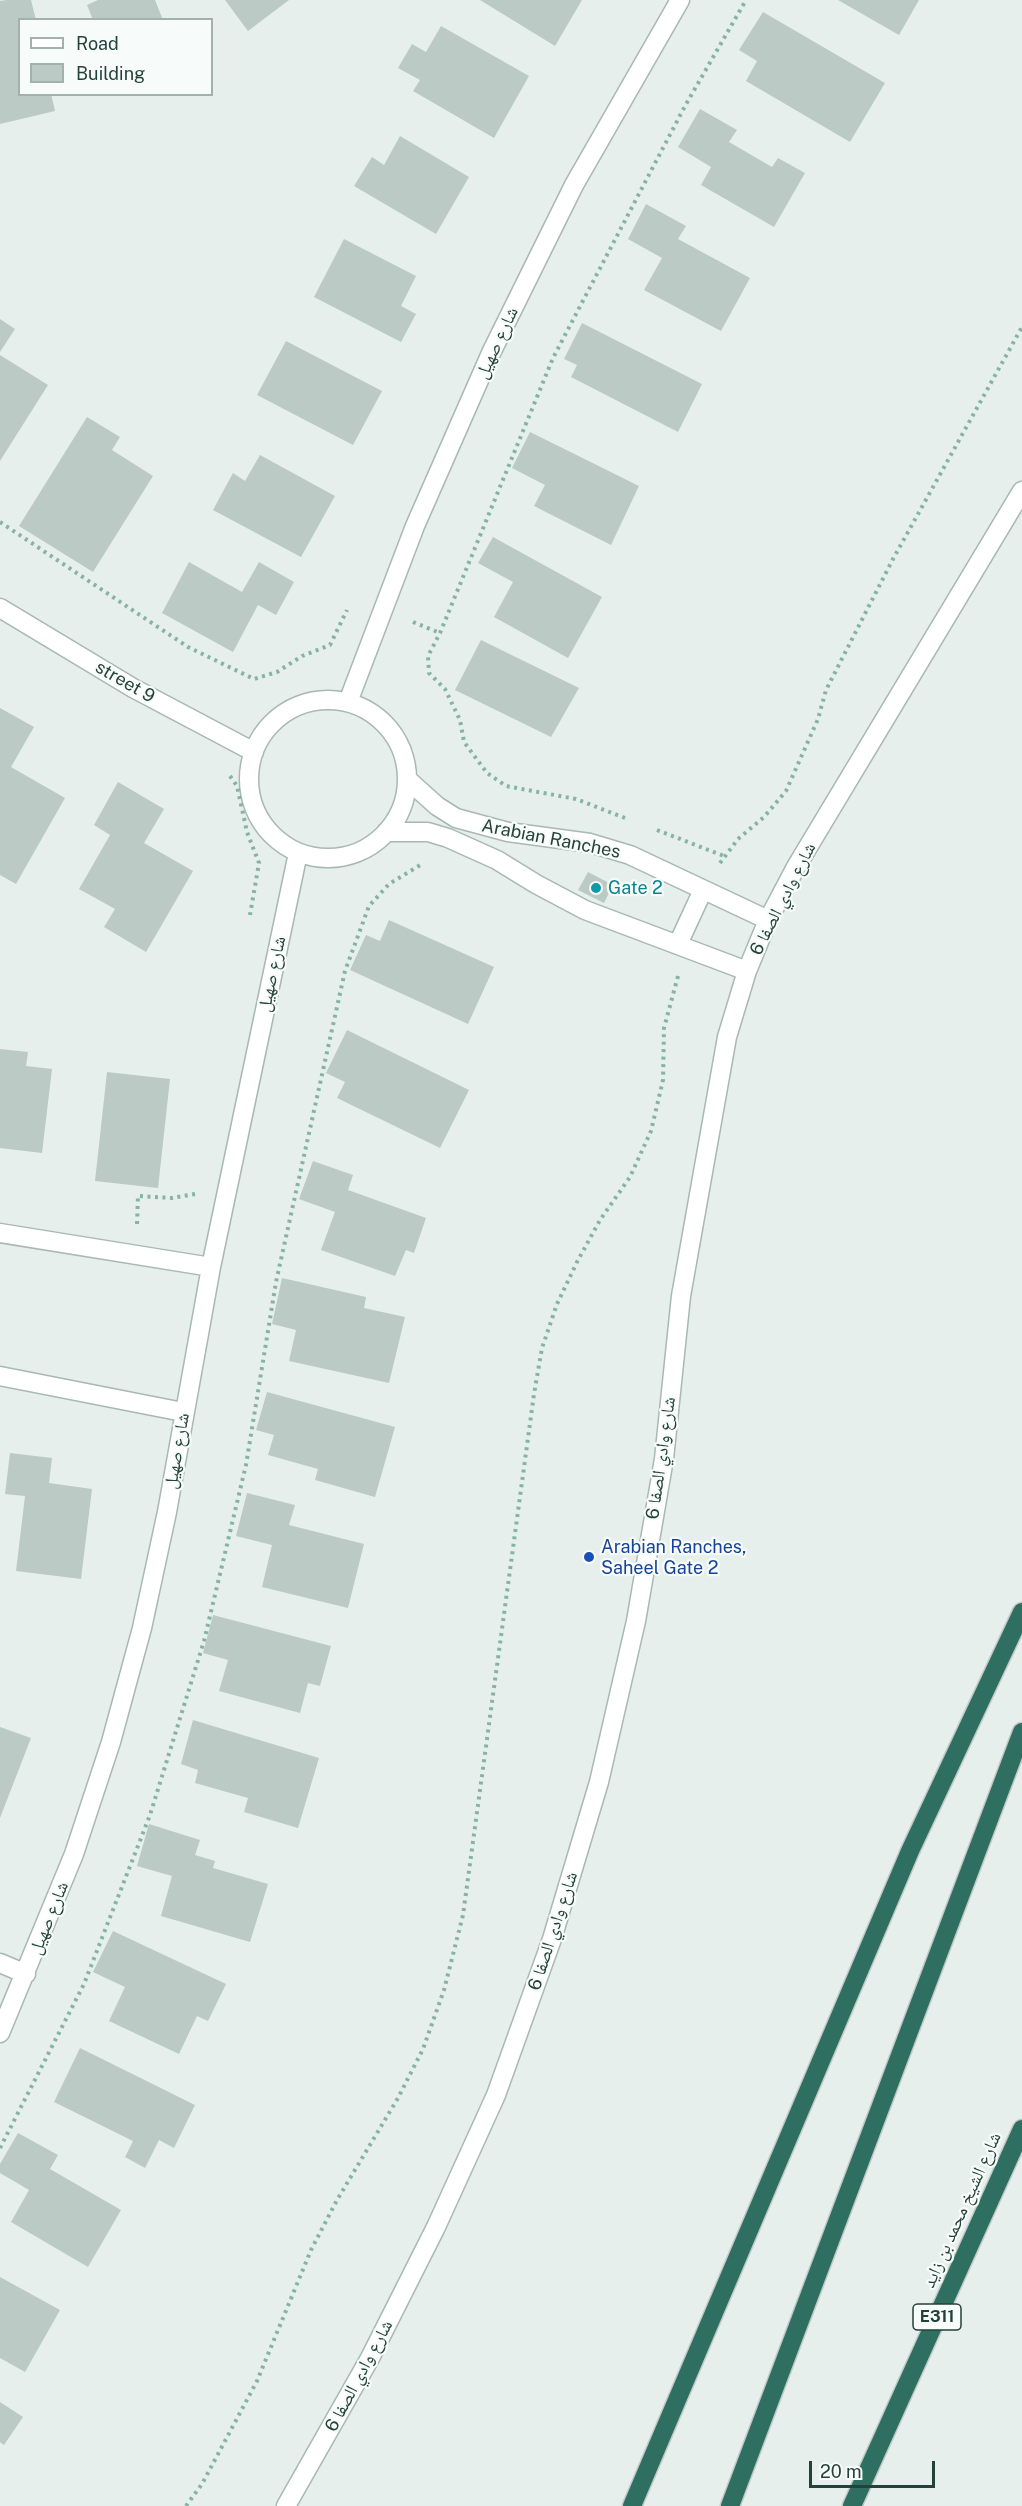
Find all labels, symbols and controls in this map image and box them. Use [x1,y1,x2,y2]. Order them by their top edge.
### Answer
legend [18,18,213,96]
text: Road [76,33,119,54]
text: Building [76,63,145,84]
street label: شارع صهيل [471,304,523,382]
street label: street 9 [91,656,159,708]
street label: Arabian Ranches [480,815,622,863]
street label: شارع وادي الصفا 6 [745,839,821,959]
place label: Gate 2 [608,877,663,899]
marker: Gate 2 [589,881,603,895]
street label: شارع صهيل [253,934,291,1014]
street label: شارع وادي الصفا 6 [642,1395,680,1521]
street label: شارع صهيل [160,1411,194,1491]
place label: Arabian Ranches, Saheel Gate 2 [601,1536,746,1578]
marker: Arabian Ranches, Saheel Gate 2 [582,1550,596,1564]
street label: شارع وادي الصفا 6 [524,1869,582,1993]
street label: شارع صهيل [25,1878,73,1958]
street label: شارع الشيخ محمد بن زايد [918,2129,1006,2291]
road number: E311 [913,2304,961,2330]
street label: شارع وادي الصفا 6 [320,2316,398,2436]
scale bar [812,2449,938,2487]
text: 20 m [820,2461,862,2482]

